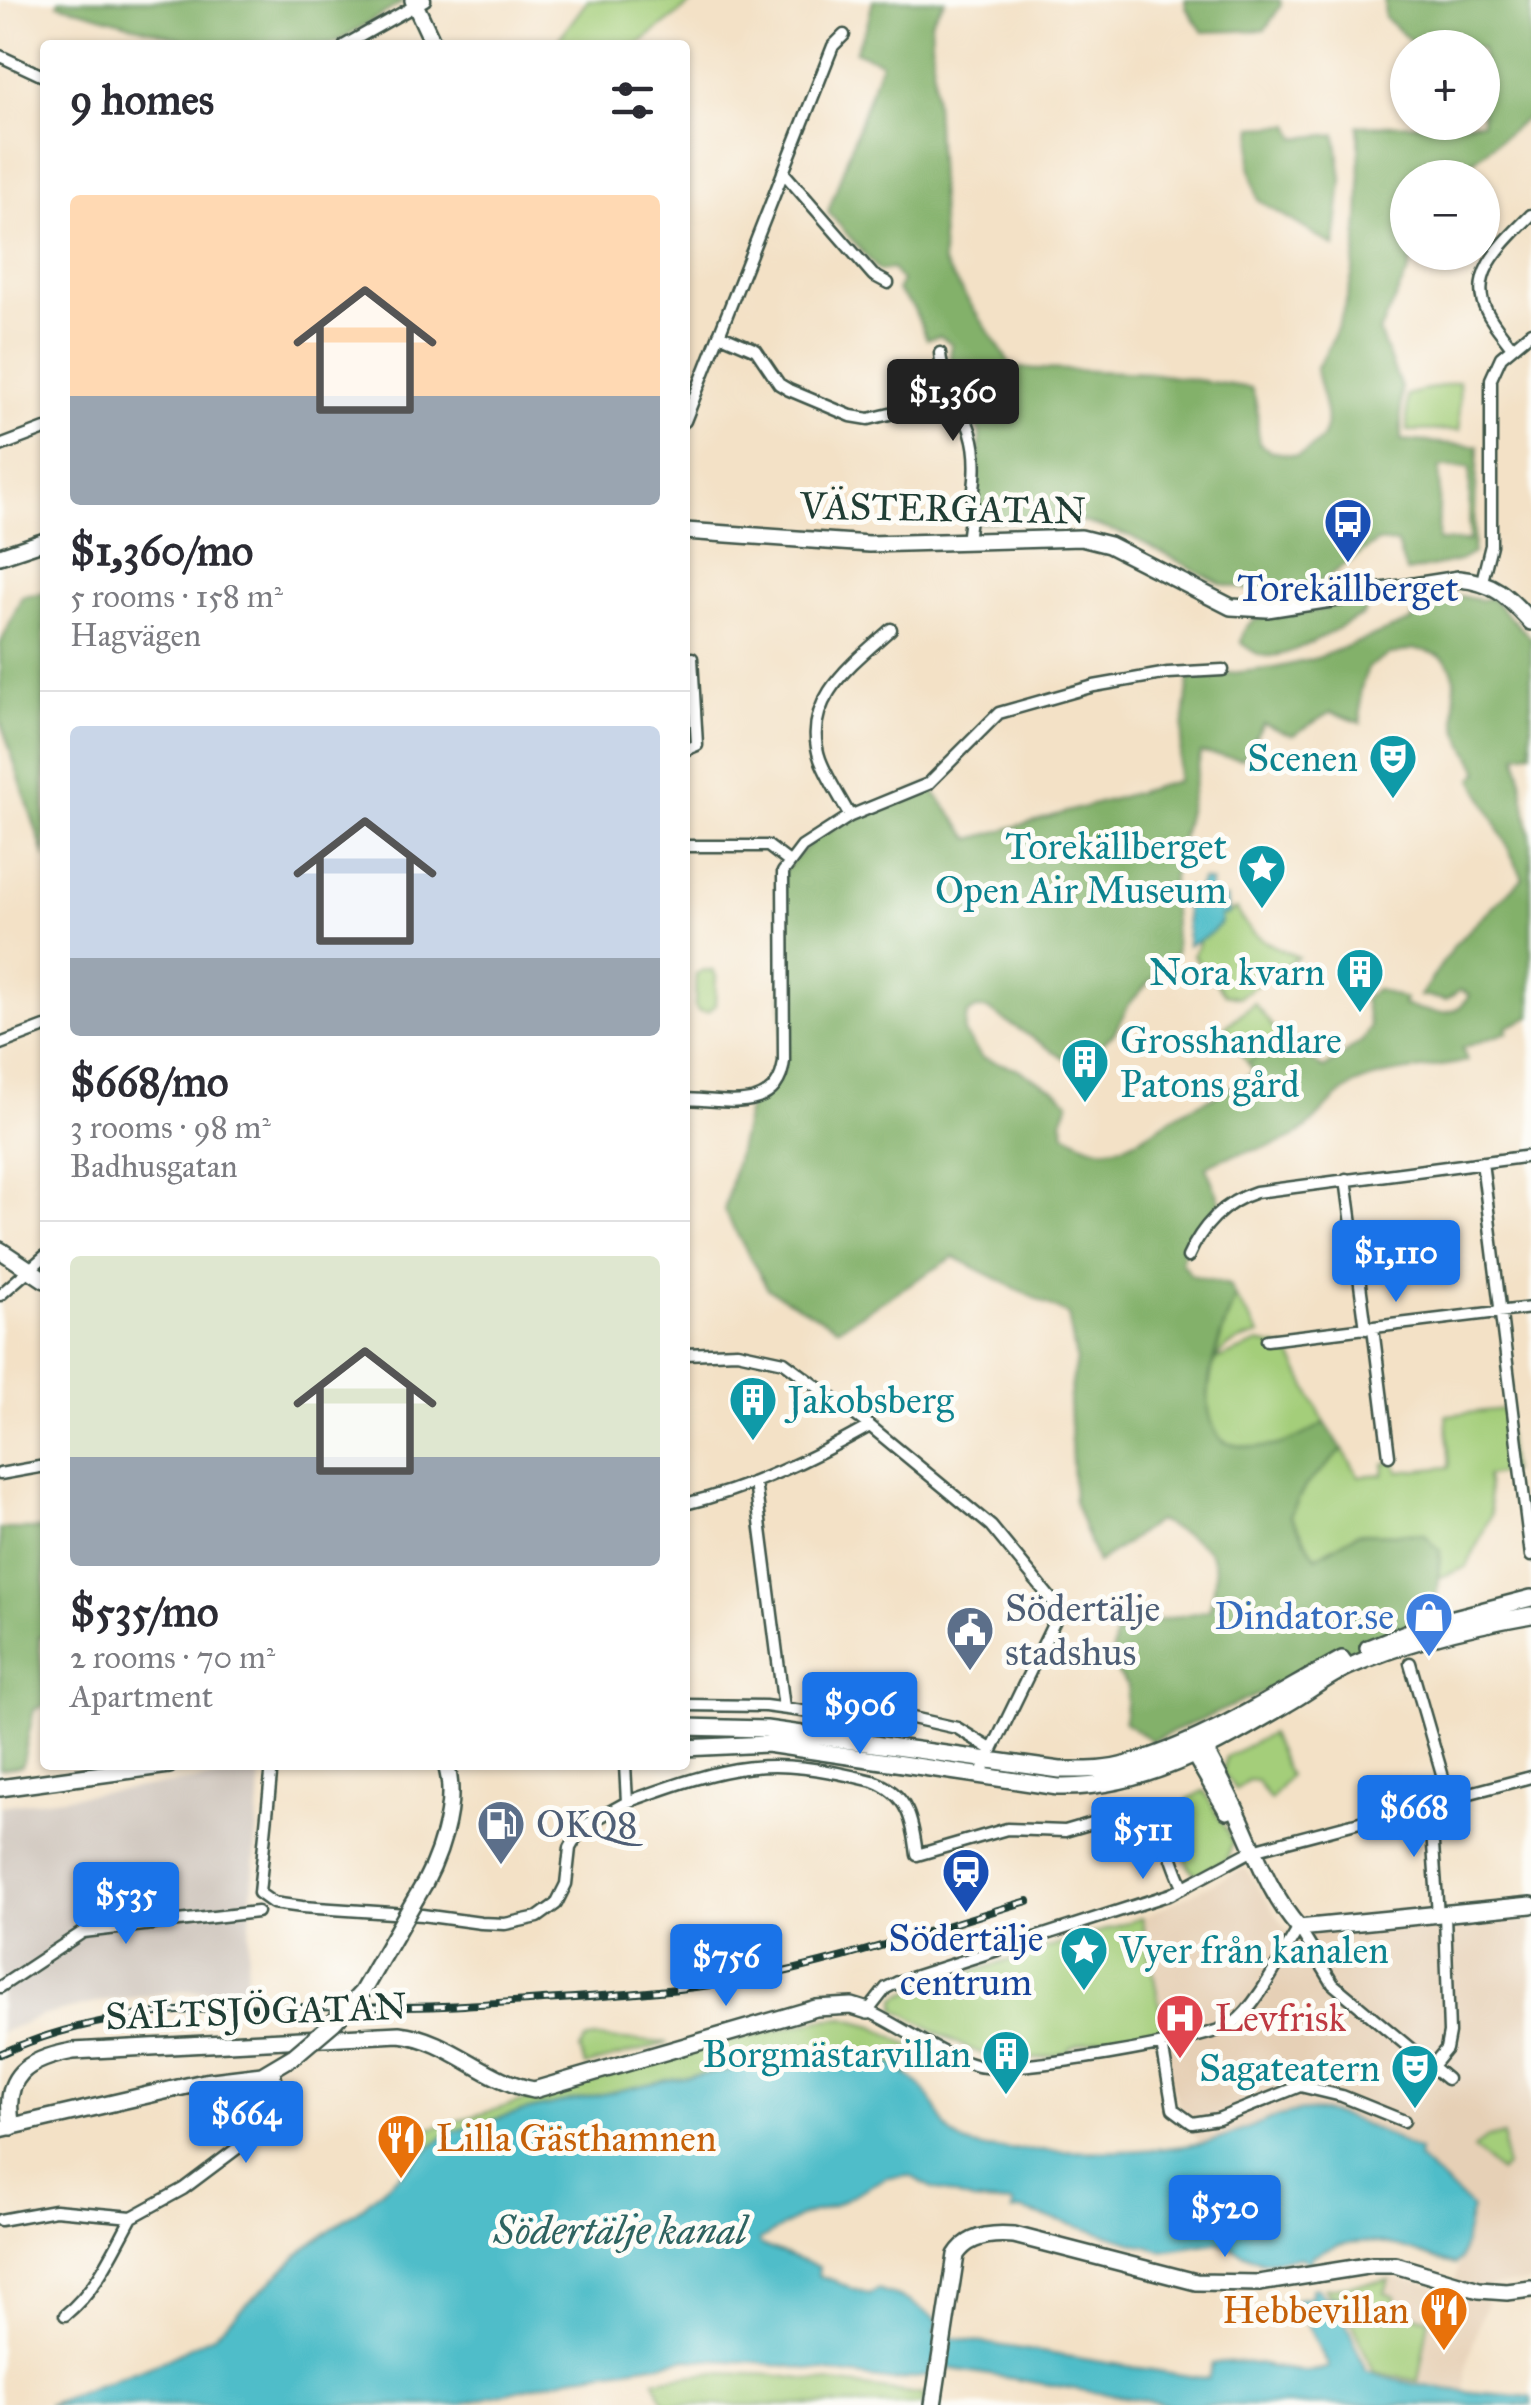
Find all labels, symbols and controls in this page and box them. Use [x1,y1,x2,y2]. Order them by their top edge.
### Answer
map controls [1390,30,1500,270]
button: + [1390,30,1500,140]
icon: filters [605,73,660,128]
text: 9 homes [70,74,214,126]
button: − [1390,160,1500,270]
icon: home [275,260,455,440]
pin: $1,360 [872,359,1034,444]
text: $1,360 [909,372,997,411]
street label: VÄSTERGATAN [799,482,1086,533]
bus stop icon: Torekällberget [1322,496,1374,564]
text: $1,360/mo [70,525,253,577]
place label: Torekällberget [1237,565,1459,611]
text: 5 rooms · 158 m² [70,577,283,616]
text: Hagvägen [70,616,201,655]
theatre icon: Scenen [1367,732,1419,800]
place label: Scenen [1247,735,1358,781]
icon: home [275,791,455,971]
place label: Torekällberget Open Air Museum [935,823,1227,913]
place icon: Torekällberget Open Air Museum [1236,842,1288,910]
building icon: Nora kvarn [1334,946,1386,1014]
place label: Nora kvarn [1149,949,1325,995]
place label: Grosshandlare Patons gård [1120,1017,1342,1107]
building icon: Grosshandlare Patons gård [1059,1036,1111,1104]
text: $668/mo [70,1056,229,1108]
text: 3 rooms · 98 m² [70,1108,271,1147]
text: Badhusgatan [70,1147,238,1186]
pin: $1,110 [1315,1220,1477,1305]
text: $1,110 [1354,1233,1438,1272]
icon: home [275,1321,455,1501]
building icon: Jakobsberg [727,1374,779,1442]
place label: Jakobsberg [784,1377,954,1424]
place label: Södertälje stadshus [1005,1585,1160,1675]
text: $535/mo [70,1586,218,1638]
shop icon: Dindator.se [1403,1590,1455,1658]
place label: Dindator.se [1214,1593,1394,1639]
public building icon: Södertälje stadshus [944,1604,996,1672]
text: 2 rooms · 70 m² [70,1638,275,1677]
pin: $906 [801,1672,919,1757]
text: Apartment [70,1677,213,1716]
text: $906 [824,1685,896,1724]
pin: $668 [1355,1775,1473,1860]
text: $668 [1379,1788,1449,1827]
pin: $511 [1084,1797,1202,1882]
fuel station icon: OKQ8 [475,1798,527,1866]
place label: OKQ8 [536,1801,643,1847]
text: $511 [1113,1810,1173,1849]
station icon: Södertälje centrum [940,1846,992,1914]
pin: $535 [67,1862,185,1947]
text: $535 [95,1875,157,1914]
place label: Södertälje centrum [888,1915,1044,2005]
pin: $756 [667,1924,785,2009]
place icon: Vyer från kanalen [1058,1924,1110,1992]
place label: Vyer från kanalen [1118,1927,1389,1973]
text: $756 [692,1937,760,1976]
street label: SALTSJÖGATAN [104,1983,408,2040]
hospital icon: Levfrisk [1154,1992,1206,2060]
place label: Levfrisk [1215,1995,1346,2041]
building icon: Borgmästarvillan [980,2028,1032,2096]
place label: Borgmästarvillan [703,2031,971,2077]
theatre icon: Sagateatern [1389,2042,1441,2110]
place label: Sagateatern [1199,2045,1380,2091]
pin: $664 [187,2081,305,2166]
text: $664 [211,2094,281,2133]
restaurant icon: Lilla Gästhamnen [375,2112,427,2180]
place label: Lilla Gästhamnen [436,2115,717,2161]
pin: $520 [1166,2175,1284,2260]
text: $520 [1191,2188,1259,2227]
water label: Södertälje kanal [492,2206,750,2255]
restaurant icon: Hebbevillan [1418,2284,1470,2352]
place label: Hebbevillan [1222,2287,1409,2333]

